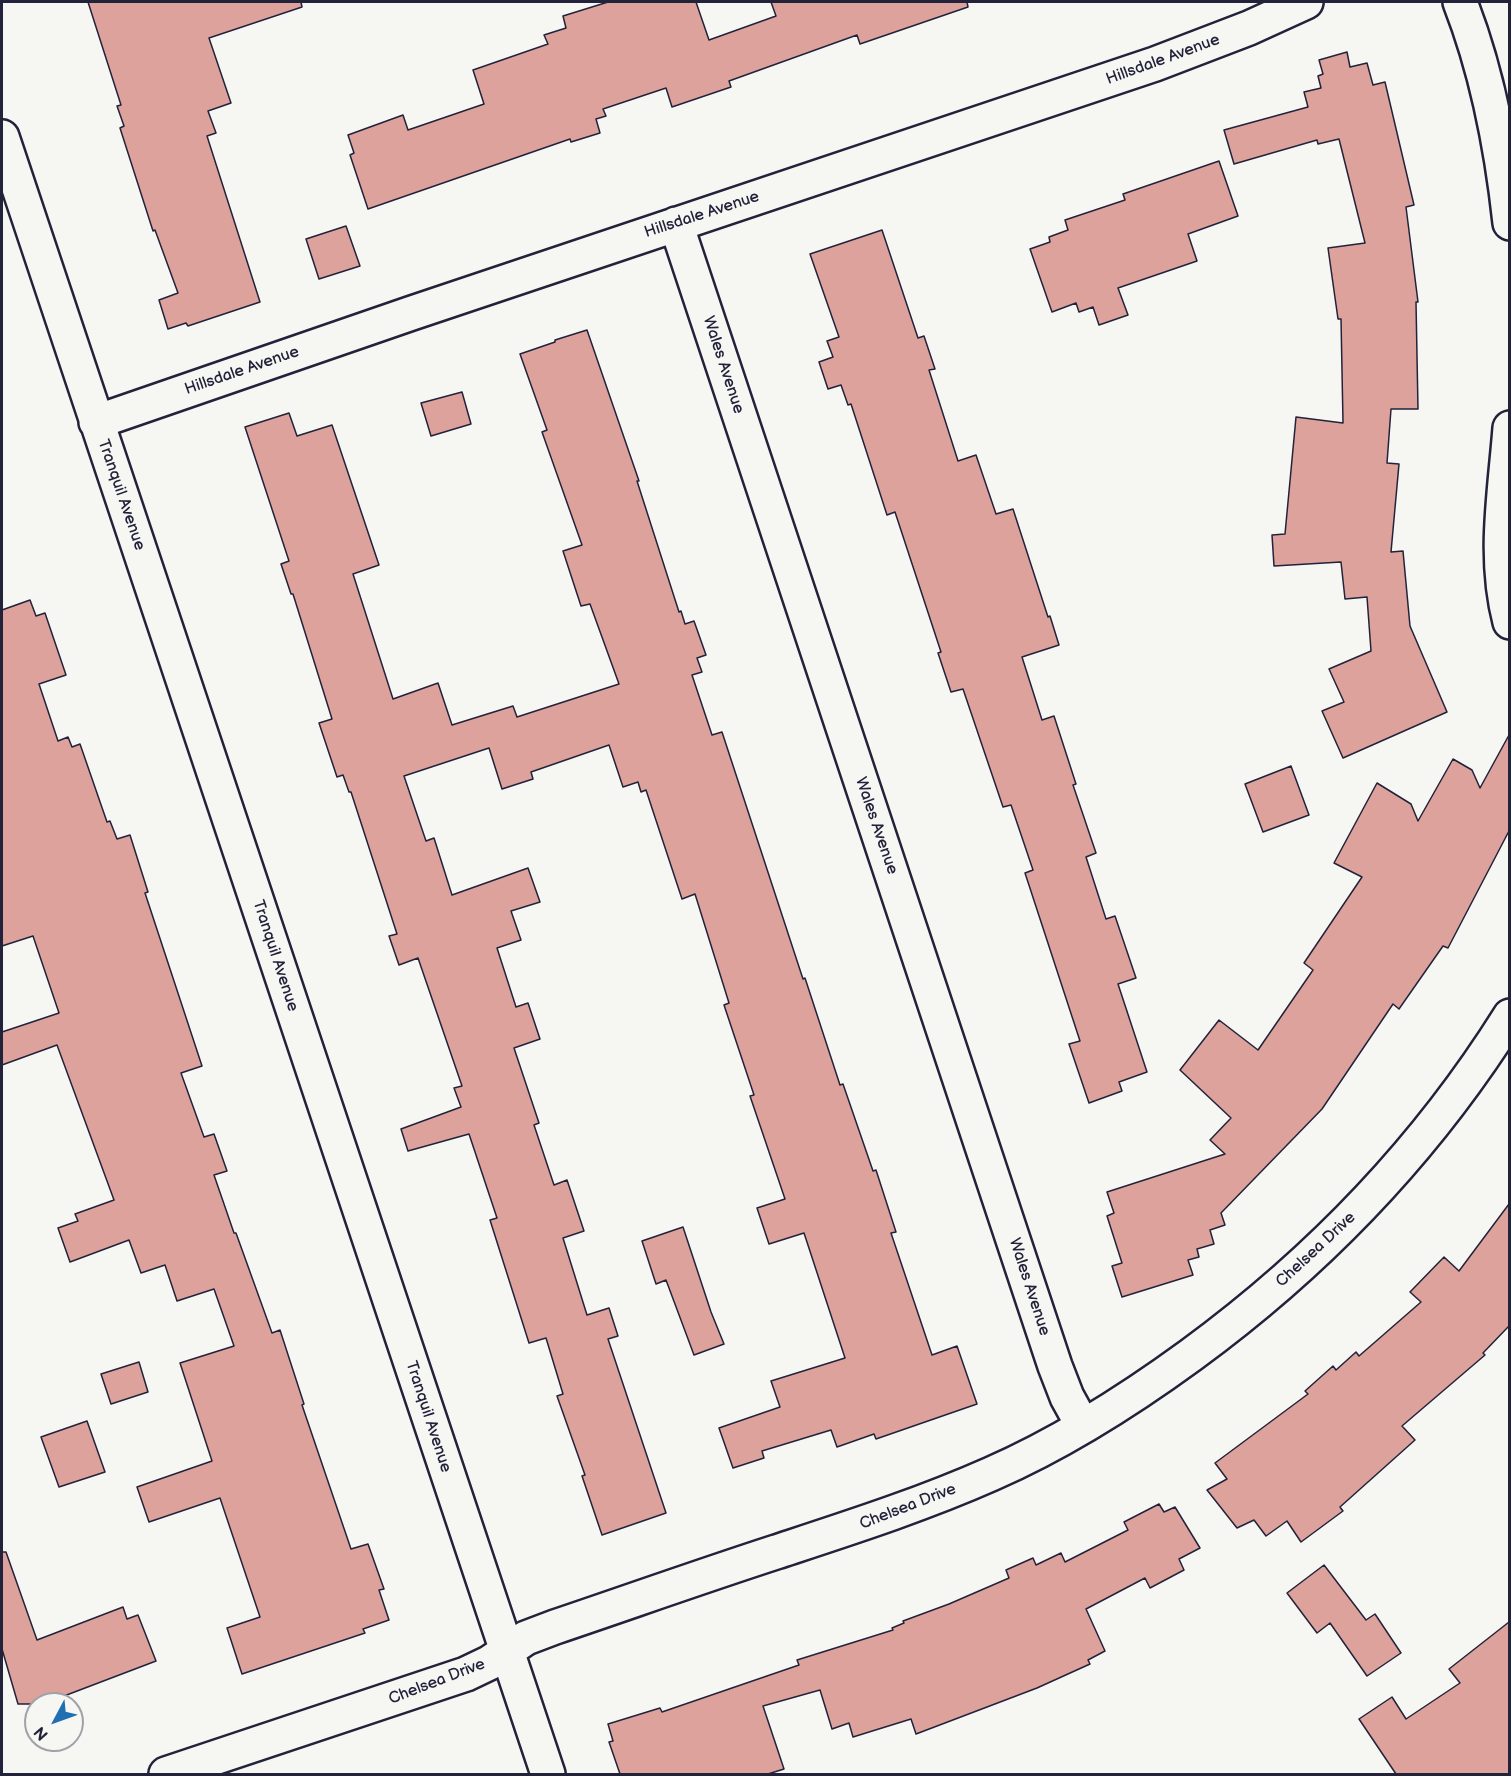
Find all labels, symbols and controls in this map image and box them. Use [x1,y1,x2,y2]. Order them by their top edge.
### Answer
street label: Hillsdale Avenue [1103,31,1223,89]
street label: Hillsdale Avenue [642,187,762,243]
street label: Wales Avenue [698,314,748,416]
street label: Hillsdale Avenue [182,342,302,400]
street label: Tranquil Avenue [93,437,149,553]
street label: Wales Avenue [850,775,902,877]
street label: Tranquil Avenue [248,898,302,1014]
street label: Chelsea Drive [1272,1208,1360,1292]
street label: Wales Avenue [1004,1236,1054,1338]
street label: Tranquil Avenue [401,1359,455,1475]
street label: Chelsea Drive [857,1480,959,1534]
street label: Chelsea Drive [386,1655,488,1709]
north arrow [24,1692,84,1752]
text: N [30,1722,53,1744]

